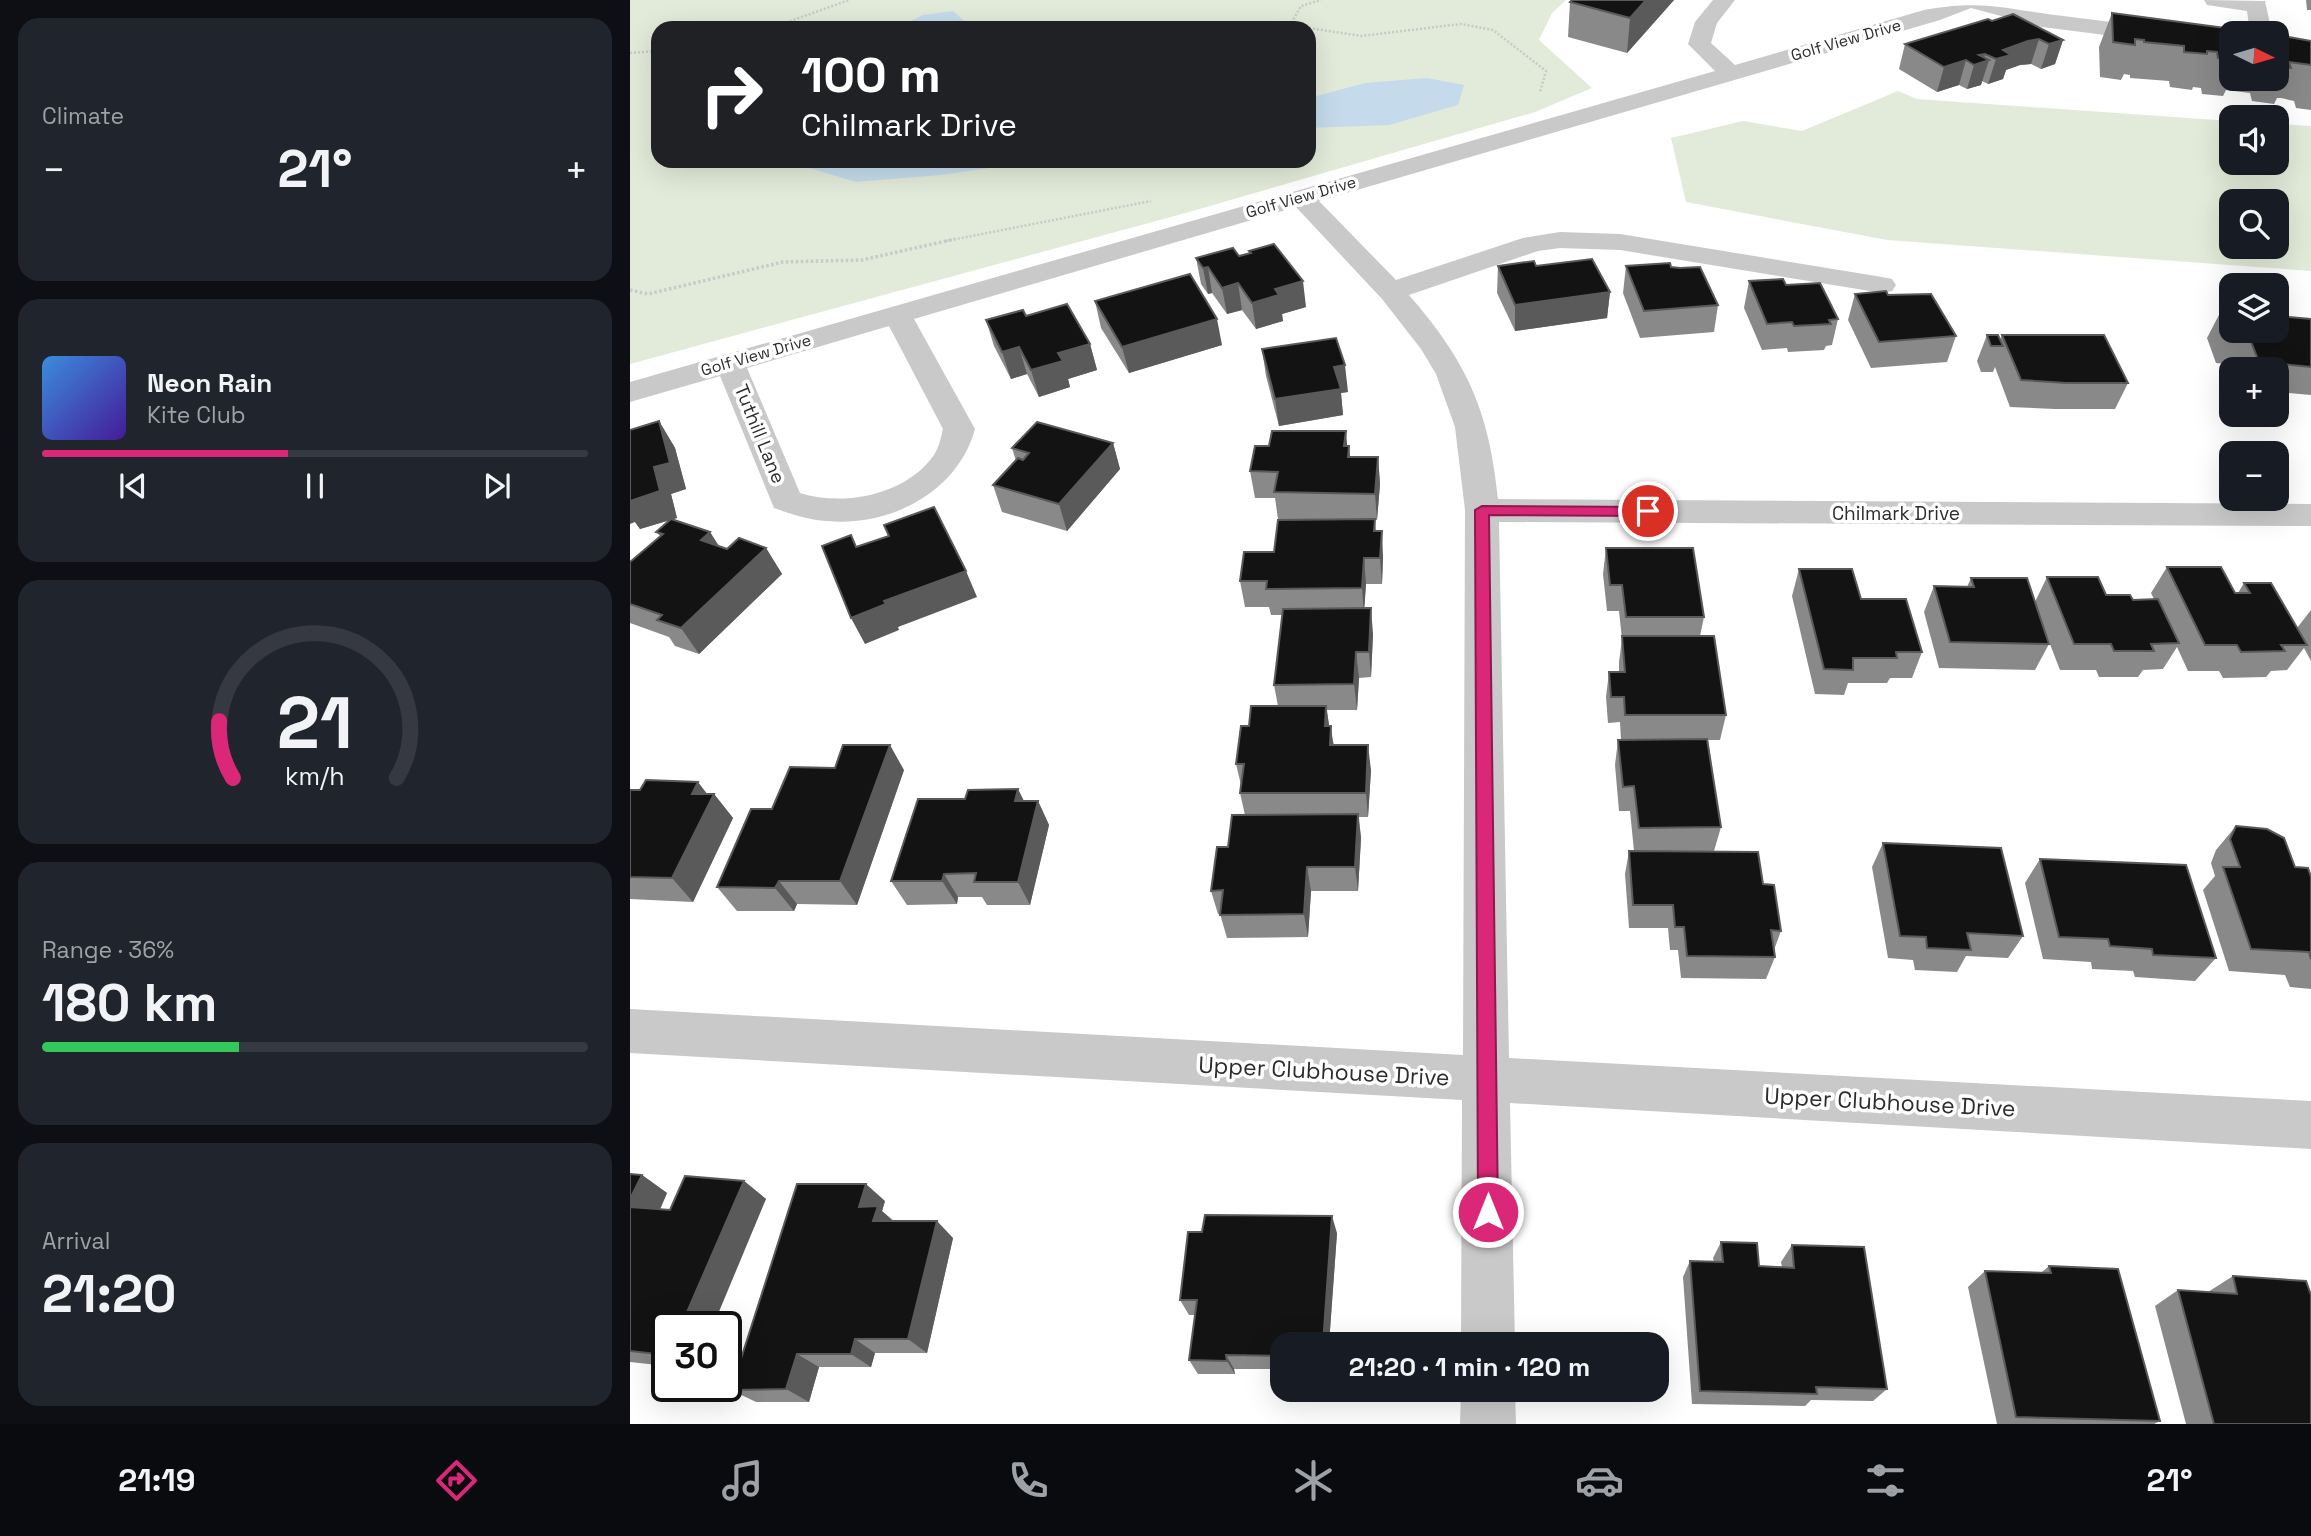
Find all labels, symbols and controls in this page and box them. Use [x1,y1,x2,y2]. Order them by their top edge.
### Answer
street label: Golf View Drive [1788,14,1904,66]
north arrow [2219,21,2289,91]
map controls [2219,21,2289,511]
text: 100 m [801,44,941,106]
icon: right [686,49,777,140]
text: Climate [42,101,124,131]
text: Chilmark Drive [801,105,1017,145]
button: sound [2219,105,2289,175]
text: 21° [278,136,352,202]
text: − [42,146,66,194]
text: + [564,146,588,194]
street label: Golf View Drive [1243,171,1359,223]
button: search [2219,189,2289,259]
button: layers [2219,273,2289,343]
street label: Golf View Drive [698,329,814,381]
button: + [2219,357,2289,427]
text: Neon Rain [147,366,272,400]
street label: Tuthill Lane [729,381,791,487]
text: Kite Club [147,400,246,430]
button: − [2219,441,2289,511]
icon: previous [114,467,152,505]
icon: pause [296,467,334,505]
icon: next [478,467,516,505]
pin [1618,481,1678,541]
icon: arrive [1629,492,1667,530]
street label: Chilmark Drive [1832,501,1960,526]
text: 21 [277,676,353,769]
text: km/h [285,760,345,792]
text: Range · 36% [42,935,174,965]
text: 180 km [42,970,217,1036]
street label: Upper Clubhouse Drive [1198,1049,1450,1093]
street label: Upper Clubhouse Drive [1764,1080,2016,1124]
position arrow [1451,1175,1525,1249]
text: Arrival [42,1226,110,1256]
text: 21:20 [42,1261,176,1327]
speed limit sign: 30 [651,1311,742,1402]
text: 21:20 · 1 min · 120 m [1349,1350,1590,1384]
icon: directions [432,1456,481,1505]
icon: music [718,1456,767,1505]
icon: phone [1004,1456,1053,1505]
icon: climate [1289,1456,1338,1505]
icon: car [1575,1456,1624,1505]
icon: filters [1861,1456,1910,1505]
text: 21:19 [118,1460,196,1500]
text: 21° [2147,1460,2193,1500]

